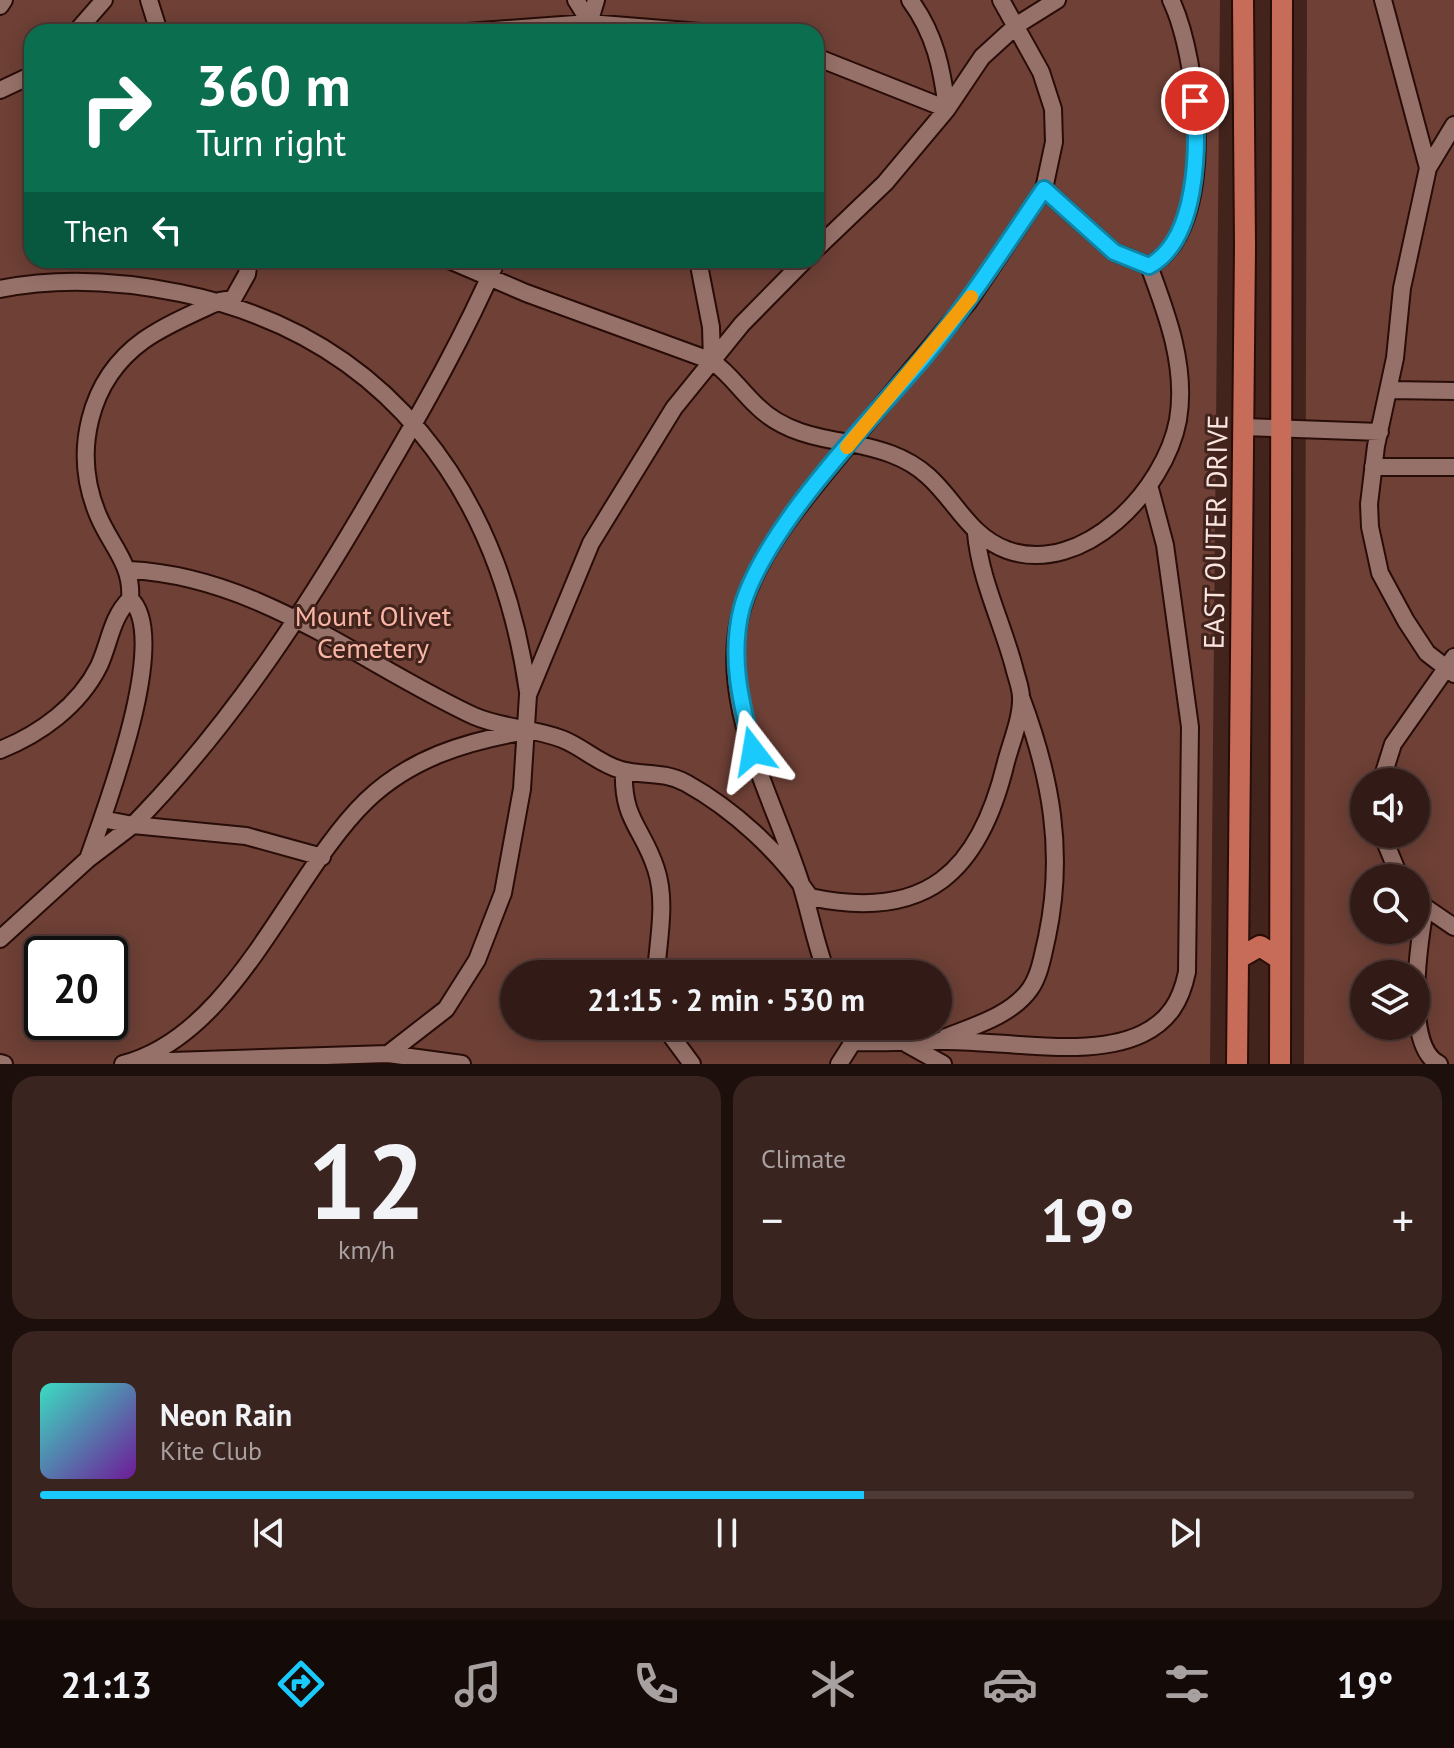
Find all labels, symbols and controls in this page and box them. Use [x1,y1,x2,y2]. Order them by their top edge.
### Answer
text: 360 m [196,49,351,121]
icon: right [64,56,168,160]
pin [1161,67,1229,135]
icon: arrive [1173,79,1217,123]
text: Turn right [196,119,346,166]
icon: left [145,208,189,252]
text: Then [64,211,129,250]
street label: EAST OUTER DRIVE [1194,415,1236,649]
park label: Mount Olivet Cemetery [295,597,452,666]
position arrow [711,709,795,793]
map controls [1350,768,1430,1040]
button: sound [1350,768,1430,848]
button: search [1350,864,1430,944]
speed limit sign: 20 [24,936,128,1040]
button: layers [1350,960,1430,1040]
text: 21:15 · 2 min · 530 m [587,980,865,1019]
text: 12 [308,1113,425,1248]
text: Climate [761,1142,846,1175]
text: 19° [1040,1181,1135,1259]
text: − [761,1191,783,1248]
text: + [1392,1191,1414,1248]
text: km/h [338,1233,395,1266]
text: Neon Rain [160,1395,292,1434]
text: Kite Club [160,1434,262,1467]
icon: previous [247,1511,291,1555]
icon: pause [705,1511,749,1555]
icon: next [1163,1511,1207,1555]
icon: directions [273,1656,329,1712]
icon: music [450,1656,506,1712]
icon: phone [628,1656,684,1712]
icon: climate [805,1656,861,1712]
icon: car [982,1656,1038,1712]
icon: filters [1159,1656,1215,1712]
text: 21:13 [61,1661,152,1708]
text: 19° [1337,1661,1393,1708]

